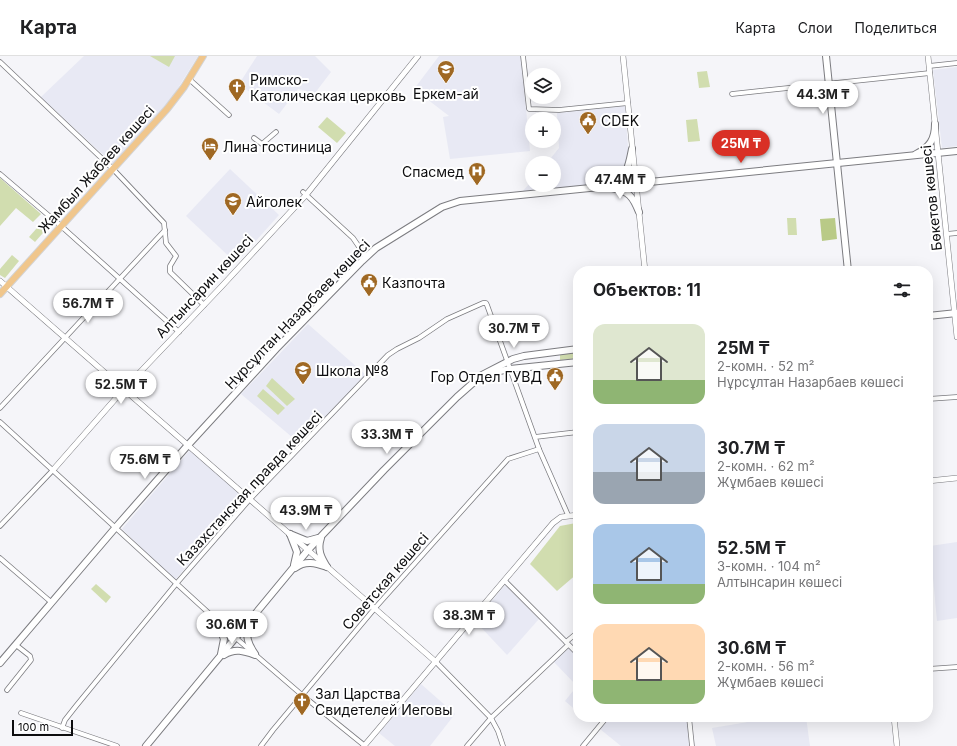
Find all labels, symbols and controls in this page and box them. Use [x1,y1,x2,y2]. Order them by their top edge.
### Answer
text: Карта [20,16,77,39]
text: Карта [735,19,776,36]
text: Слои [798,19,833,36]
text: Поделиться [855,19,937,36]
school or university icon: Еркем-ай [436,59,456,84]
map controls [525,68,561,192]
button: layers [525,68,561,104]
place label: Римско- Католическая церковь [250,71,406,104]
church icon: Римско- Католическая церковь [227,77,247,102]
pin: 44.3M ₸ [786,81,860,115]
place label: Еркем-ай [413,85,479,102]
text: 44.3M ₸ [796,86,850,102]
street label: Жамбыл Жабаев көшесі [34,102,158,236]
public building icon: CDEK [578,110,598,135]
button: + [525,112,561,148]
place label: CDEK [601,112,640,129]
pin: 25M ₸ [713,130,769,164]
text: 25M ₸ [721,135,761,151]
hotel icon: Лина гостиница [200,136,220,161]
place label: Лина гостиница [223,138,332,155]
street label: Бөкетов көшесі [917,144,945,252]
button: − [525,156,561,192]
hospital icon: Спасмед [467,161,487,186]
place label: Спасмед [402,163,464,180]
pin: 47.4M ₸ [583,166,657,200]
text: 47.4M ₸ [594,171,646,187]
school or university icon: Айголек [223,191,243,216]
place label: Айголек [246,193,302,210]
street label: Алтынсарин көшесі [152,231,256,341]
street label: Нұрсұлтан Назарбаев көшесі [221,236,373,392]
public building icon: Казпочта [359,272,379,297]
place label: Казпочта [382,274,445,291]
icon: filters [891,279,913,301]
text: Объектов: 11 [593,280,701,300]
pin: 56.7M ₸ [51,290,125,324]
text: 56.7M ₸ [62,295,114,311]
pin: 30.7M ₸ [477,315,551,349]
text: 30.7M ₸ [488,320,540,336]
text: 25M ₸ [717,338,770,358]
icon: home [625,340,673,388]
text: 2-комн. · 52 m² [717,358,815,374]
school or university icon: Школа №8 [293,360,313,385]
place label: Школа №8 [316,362,389,379]
public building icon: Гор Отдел ГУВД [545,366,565,391]
place label: Гор Отдел ГУВД [430,368,542,385]
pin: 52.5M ₸ [84,371,158,405]
text: Нұрсұлтан Назарбаев көшесі [717,374,904,390]
text: 52.5M ₸ [95,376,147,392]
street label: Казахстанская правда көшесі [173,407,325,569]
pin: 33.3M ₸ [350,421,424,455]
text: 33.3M ₸ [361,426,413,442]
text: 30.7M ₸ [717,438,785,458]
icon: home [625,440,673,488]
pin: 75.6M ₸ [108,446,182,480]
text: 75.6M ₸ [119,451,171,467]
text: 2-комн. · 62 m² [717,458,815,474]
text: Жұмбаев көшесі [717,474,824,490]
pin: 43.9M ₸ [269,497,343,531]
text: 43.9M ₸ [279,502,333,518]
street label: Советская көшесі [338,529,432,633]
text: 52.5M ₸ [717,538,786,558]
icon: home [625,540,673,588]
text: 3-комн. · 104 m² [717,558,821,574]
text: Алтынсарин көшесі [717,574,842,590]
pin: 38.3M ₸ [432,602,506,636]
text: 38.3M ₸ [443,607,495,623]
pin: 30.6M ₸ [195,611,269,645]
text: 30.6M ₸ [205,616,259,632]
text: 30.6M ₸ [717,638,786,658]
icon: home [625,640,673,688]
text: 2-комн. · 56 m² [717,658,815,674]
text: Жұмбаев көшесі [717,674,824,690]
place label: Зал Царства Свидетелей Иеговы [315,685,452,718]
church icon: Зал Царства Свидетелей Иеговы [292,691,312,716]
scale bar [12,718,73,737]
text: 100 m [18,720,49,734]

